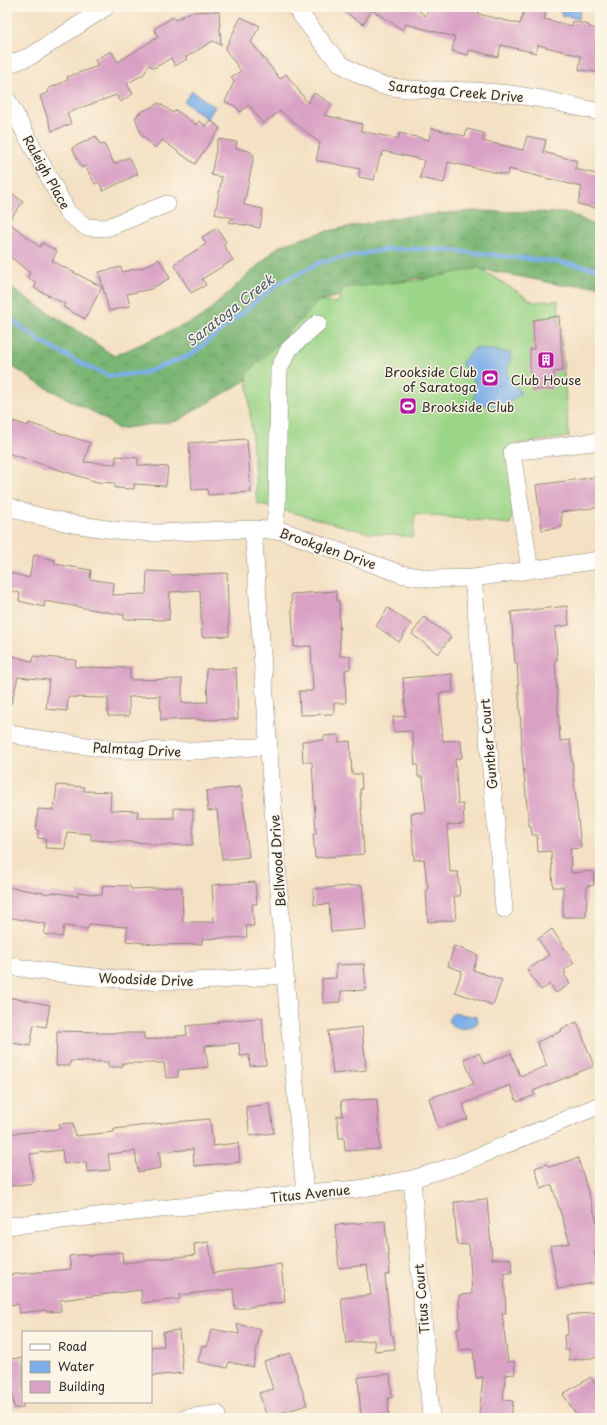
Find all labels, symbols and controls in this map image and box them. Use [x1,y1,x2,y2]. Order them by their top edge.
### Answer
street label: Saratoga Creek Drive [387,76,525,106]
street label: Raleigh Place [19,132,75,213]
water label: Saratoga Creek [181,268,280,351]
building icon: Club House [536,350,556,370]
place label: Brookside Club of Saratoga [384,362,478,396]
sports icon: Brookside Club of Saratoga [480,368,500,388]
place label: Club House [511,370,581,389]
sports icon: Brookside Club [398,396,418,416]
place label: Brookside Club [421,397,514,416]
street label: Brookglen Drive [277,523,379,573]
street label: Gunther Court [475,698,501,790]
street label: Palmtag Drive [92,737,182,761]
street label: Bellwood Drive [264,814,290,908]
street label: Woodside Drive [98,968,194,990]
street label: Titus Avenue [269,1179,351,1207]
street label: Titus Court [408,1263,434,1335]
legend [22,1331,152,1403]
text: Road [58,1337,87,1355]
text: Water [58,1357,95,1375]
text: Building [58,1377,105,1395]

